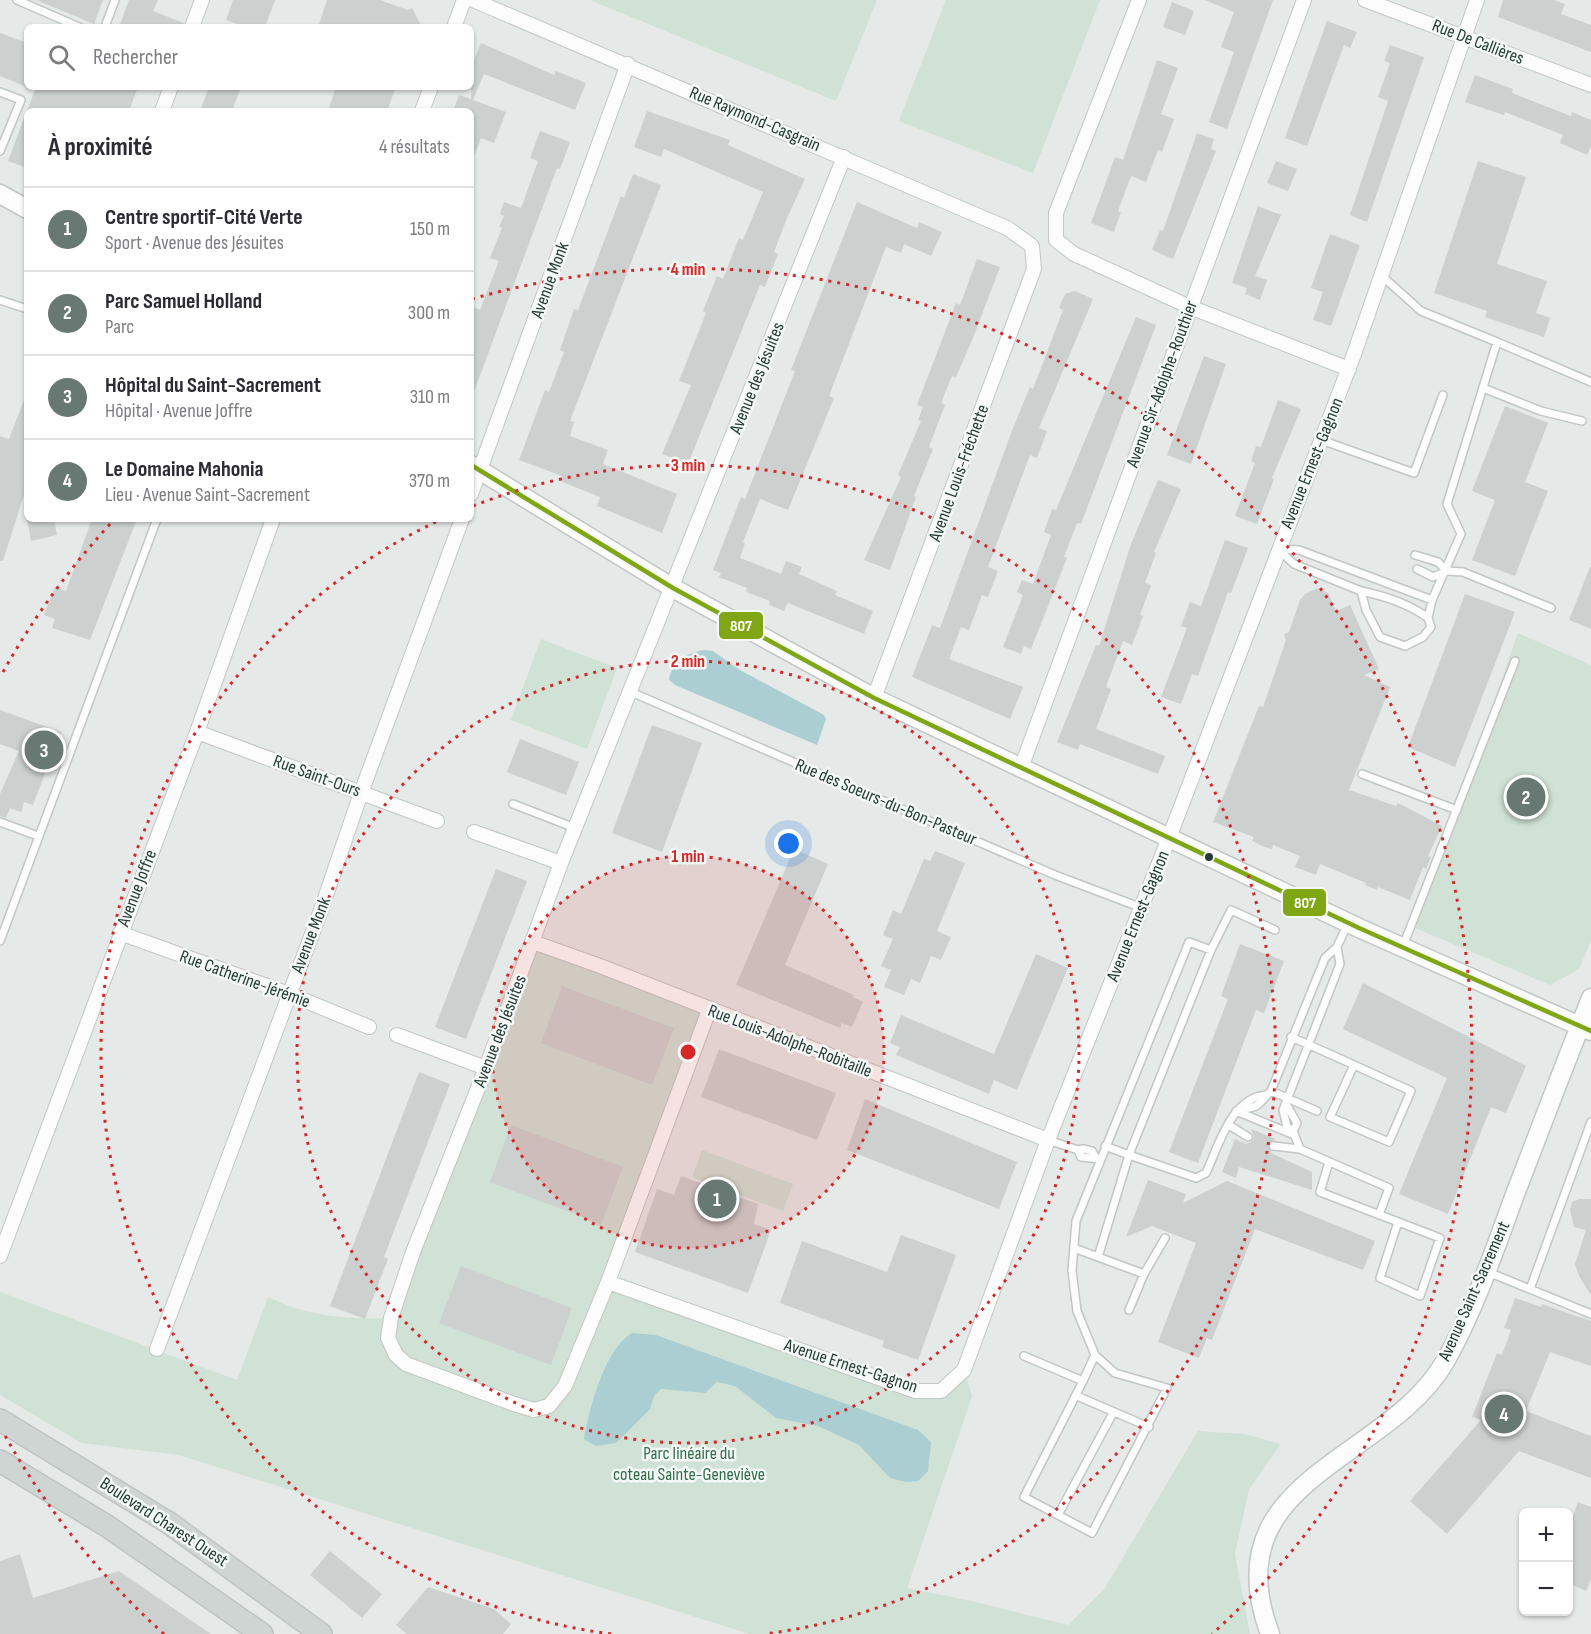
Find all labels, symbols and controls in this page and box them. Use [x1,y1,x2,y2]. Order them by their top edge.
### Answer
street label: Rue De Callières [1429,15,1527,69]
search box [24,24,474,90]
icon: search [45,41,78,74]
text: Rechercher [93,44,178,71]
street label: Rue Raymond-Casgrain [686,82,824,156]
text: À proximité [48,132,153,163]
text: 4 résultats [379,135,450,159]
text: Centre sportif-Cité Verte [105,204,303,231]
text: 1 [64,217,71,241]
text: 150 m [410,217,450,241]
text: Sport · Avenue des Jésuites [105,231,284,255]
street label: Avenue Monk [526,239,574,322]
text: 4 min [671,259,705,280]
text: Parc Samuel Holland [105,288,262,315]
street label: Avenue Sir-Adolphe-Routhier [1122,298,1202,471]
text: 2 [63,301,72,325]
text: 300 m [408,301,450,325]
text: Parc [105,315,134,339]
street label: Avenue des Jésuites [725,319,789,438]
text: Hôpital du Saint-Sacrement [105,372,321,399]
text: 3 [63,385,72,409]
text: 310 m [410,385,450,409]
street label: Avenue Ernest-Gagnon [1276,395,1348,532]
text: Hôpital · Avenue Joffre [105,399,253,423]
street label: Avenue Louis-Fréchette [924,402,993,545]
text: 3 min [671,455,705,476]
text: Le Domaine Mahonia [105,456,264,483]
text: 4 [63,469,72,493]
text: 370 m [409,469,450,493]
text: Lieu · Avenue Saint-Sacrement [105,483,310,507]
line badge: 807 [718,611,764,640]
text: 807 [730,617,752,636]
text: 2 min [671,651,705,672]
pin: 3 [24,728,63,772]
street label: Rue Saint-Ours [270,750,364,802]
street label: Rue des Soeurs-du-Bon-Pasteur [792,754,980,850]
pin: 2 [1506,774,1546,820]
your location [774,829,803,858]
text: 1 min [671,846,705,867]
street label: Avenue Joffre [112,847,161,930]
street label: Avenue Ernest-Gagnon [1102,848,1174,985]
unlabelled marker [1203,851,1215,863]
line badge: 807 [1282,888,1327,917]
street label: Avenue Monk [287,894,335,977]
text: 807 [1294,894,1316,913]
street label: Rue Catherine-Jérémie [177,946,313,1012]
street label: Avenue des Jésuites [469,972,531,1091]
street label: Rue Louis-Adolphe-Robitaille [705,1000,875,1082]
centre of rings [678,1042,698,1062]
pin: 1 [698,1176,736,1222]
street label: Avenue Saint-Sacrement [1433,1217,1514,1365]
street label: Avenue Ernest-Gagnon [781,1334,920,1397]
pin: 4 [1484,1392,1524,1436]
park label: Parc linéaire du coteau Sainte-Geneviève [613,1443,765,1485]
street label: Boulevard Charest Ouest [96,1473,232,1571]
map controls [1519,1508,1573,1616]
button: + [1519,1508,1573,1562]
button: − [1519,1562,1573,1616]

